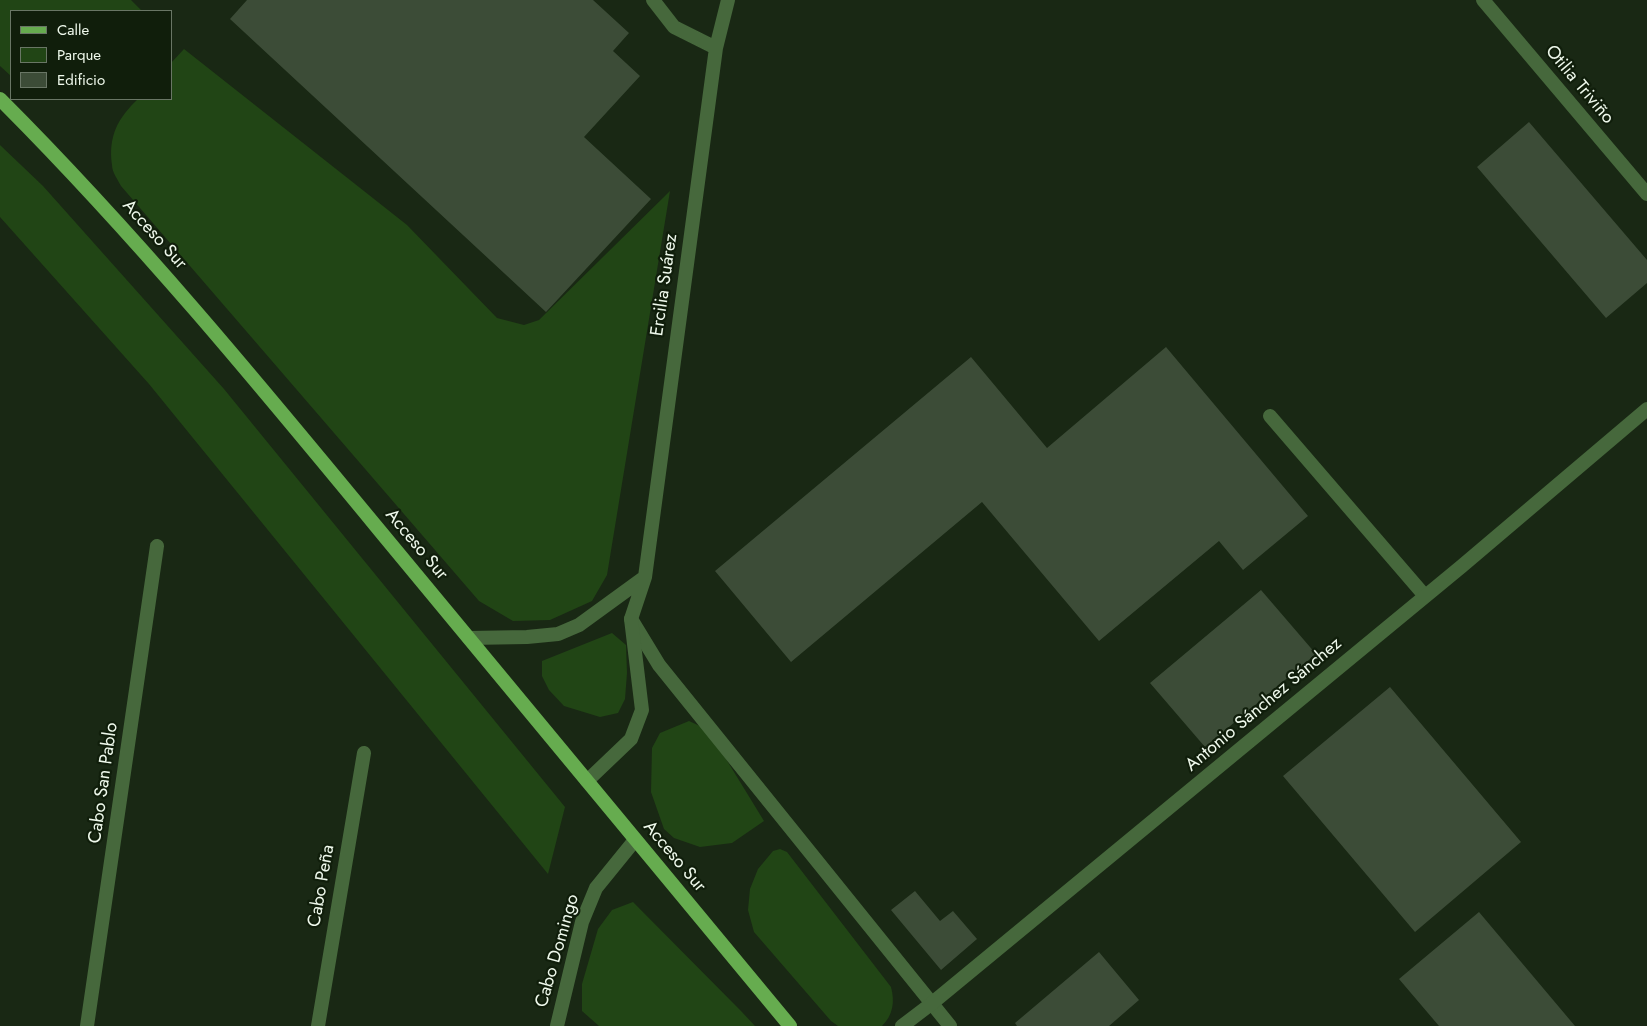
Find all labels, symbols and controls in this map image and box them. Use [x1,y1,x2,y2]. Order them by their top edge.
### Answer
legend [10,10,172,100]
text: Calle [57,19,89,41]
street label: Otilia Triviño [1540,41,1618,129]
text: Parque [57,44,101,66]
text: Edificio [57,69,105,91]
street label: Acceso Sur [117,196,191,274]
street label: Ercilia Suárez [647,232,683,338]
street label: Acceso Sur [380,505,452,585]
street label: Antonio Sánchez Sánchez [1182,633,1346,777]
street label: Cabo San Pablo [85,721,123,845]
street label: Acceso Sur [638,817,710,897]
street label: Cabo Peña [304,843,340,929]
street label: Cabo Domingo [532,892,584,1010]

